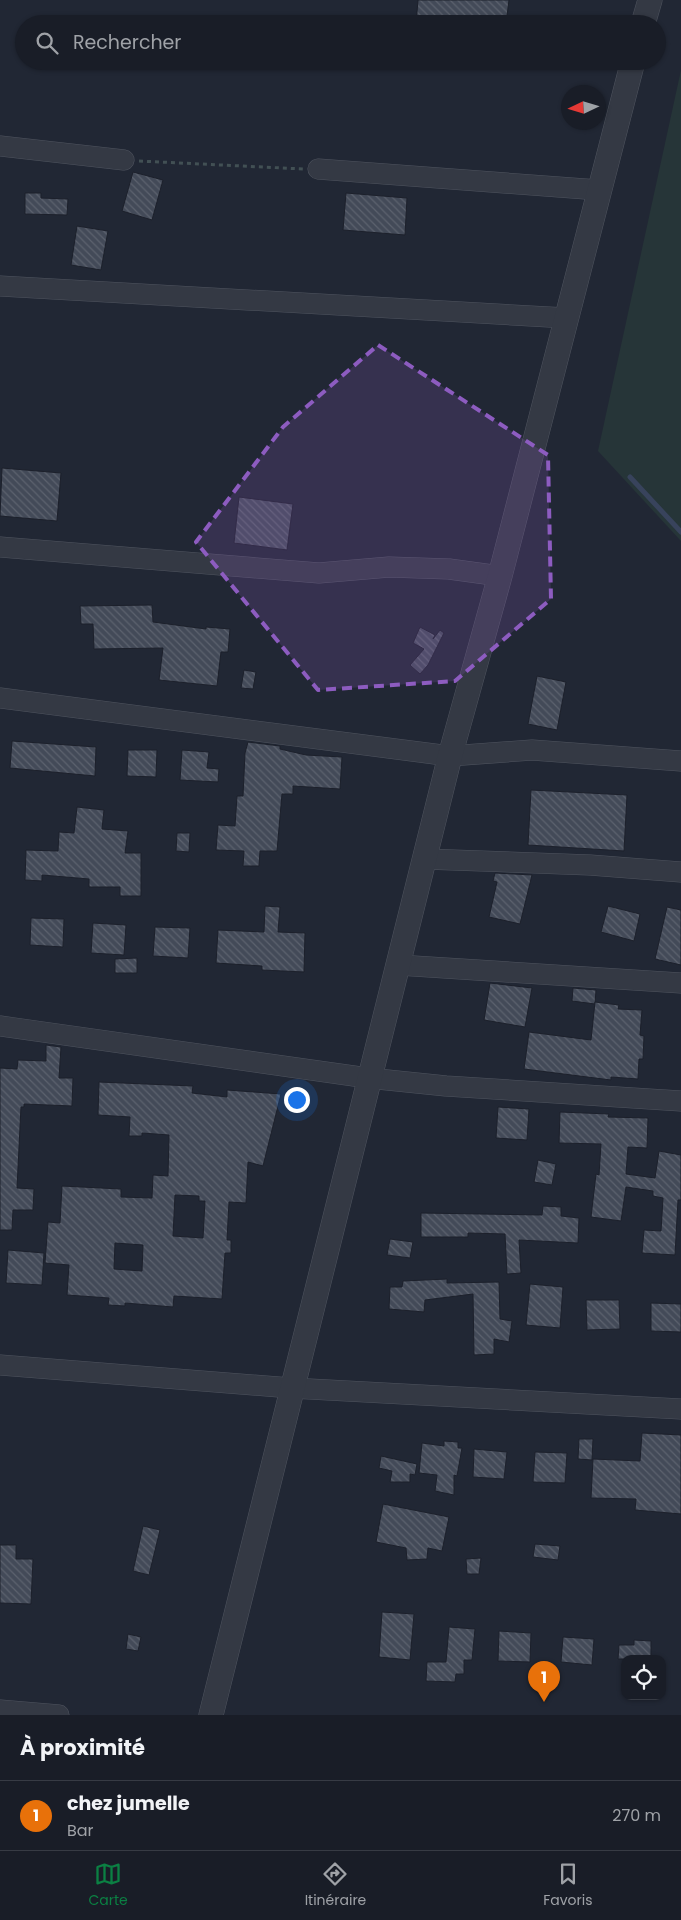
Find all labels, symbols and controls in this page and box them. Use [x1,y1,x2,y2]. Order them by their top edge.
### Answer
search box [15,15,666,70]
icon: search [33,29,61,57]
text: Rechercher [73,29,181,56]
north arrow [561,85,606,130]
your location [284,1087,310,1113]
map controls [621,1655,666,1700]
button: locate [621,1655,666,1700]
pin: 1 [528,1661,560,1702]
text: À proximité [20,1733,145,1762]
text: chez jumelle [67,1790,190,1817]
text: 1 [33,1804,39,1827]
text: 270 m [612,1804,661,1827]
text: Bar [67,1819,94,1842]
tab: Carte [88,1860,128,1911]
tab: Itinéraire [305,1860,366,1911]
tab: Favoris [543,1860,593,1911]

